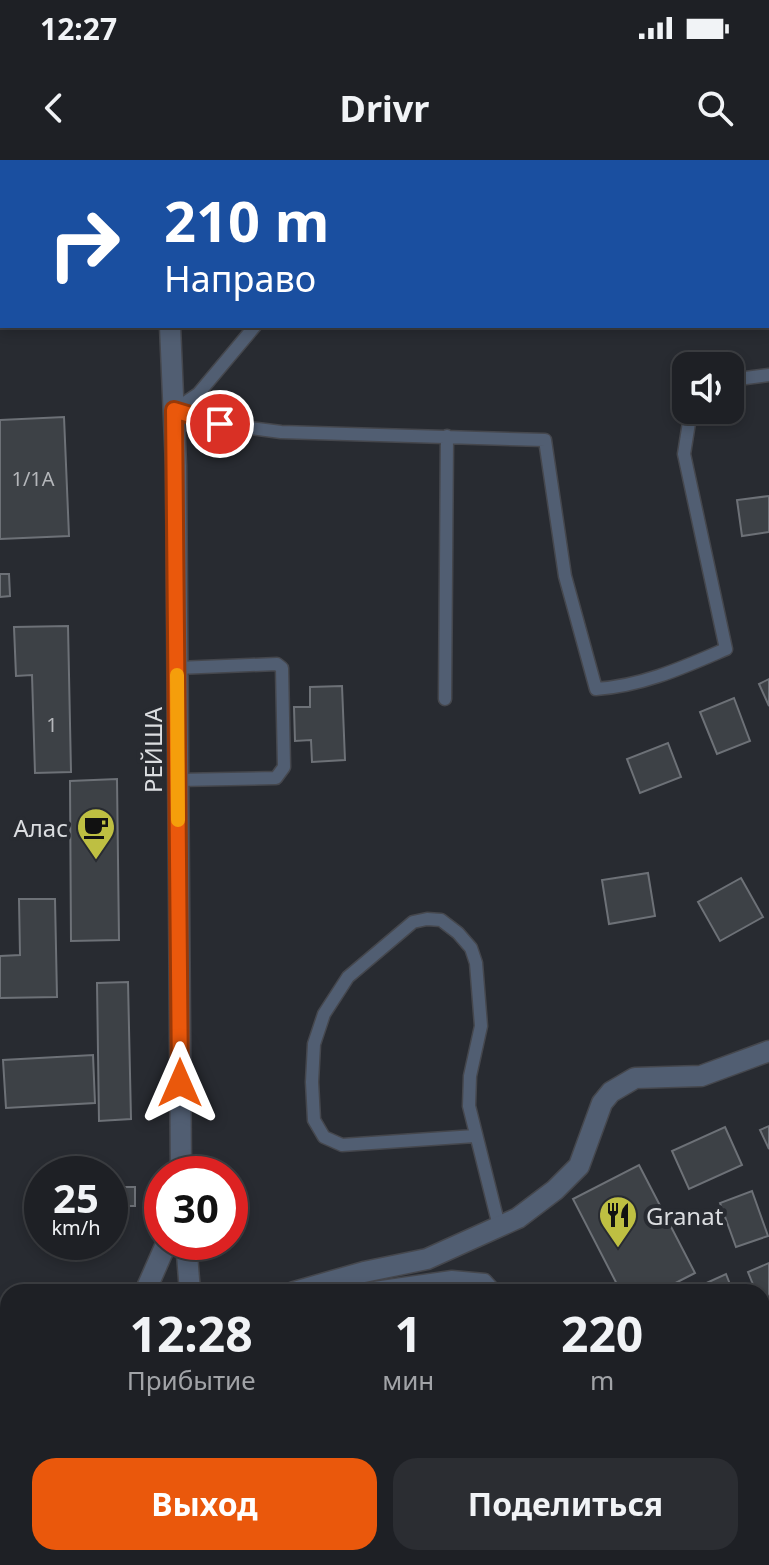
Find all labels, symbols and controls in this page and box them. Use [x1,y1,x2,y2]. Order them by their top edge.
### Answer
text: 12:27 [40,8,117,49]
text: Drivr [340,84,429,133]
icon: back [32,86,76,130]
icon: search [693,86,737,130]
text: 210 m [164,182,329,258]
icon: right [32,192,136,296]
text: Направо [164,254,316,303]
map controls [672,352,744,424]
button: sound [672,352,744,424]
pin [186,390,254,458]
icon: arrive [198,402,242,446]
house number: 1/1А [11,465,55,492]
street label: РЕЙША [136,706,169,793]
house number: 1 [46,711,58,738]
cafe icon: Алас [75,806,117,861]
place label: Алас [13,811,68,844]
position arrow [138,1041,222,1125]
speed limit sign: 30 [144,1156,248,1260]
text: 25 [53,1170,99,1225]
restaurant icon: Granat [597,1194,639,1249]
place label: Granat [646,1199,724,1232]
text: km/h [51,1214,101,1241]
text: 12:28 [129,1301,253,1366]
text: 1 [394,1301,422,1366]
text: 220 [561,1301,643,1366]
text: Прибытие [127,1362,256,1398]
text: мин [382,1362,434,1398]
text: m [590,1362,614,1398]
button: Выход [32,1458,377,1550]
button: Поделиться [393,1458,738,1550]

